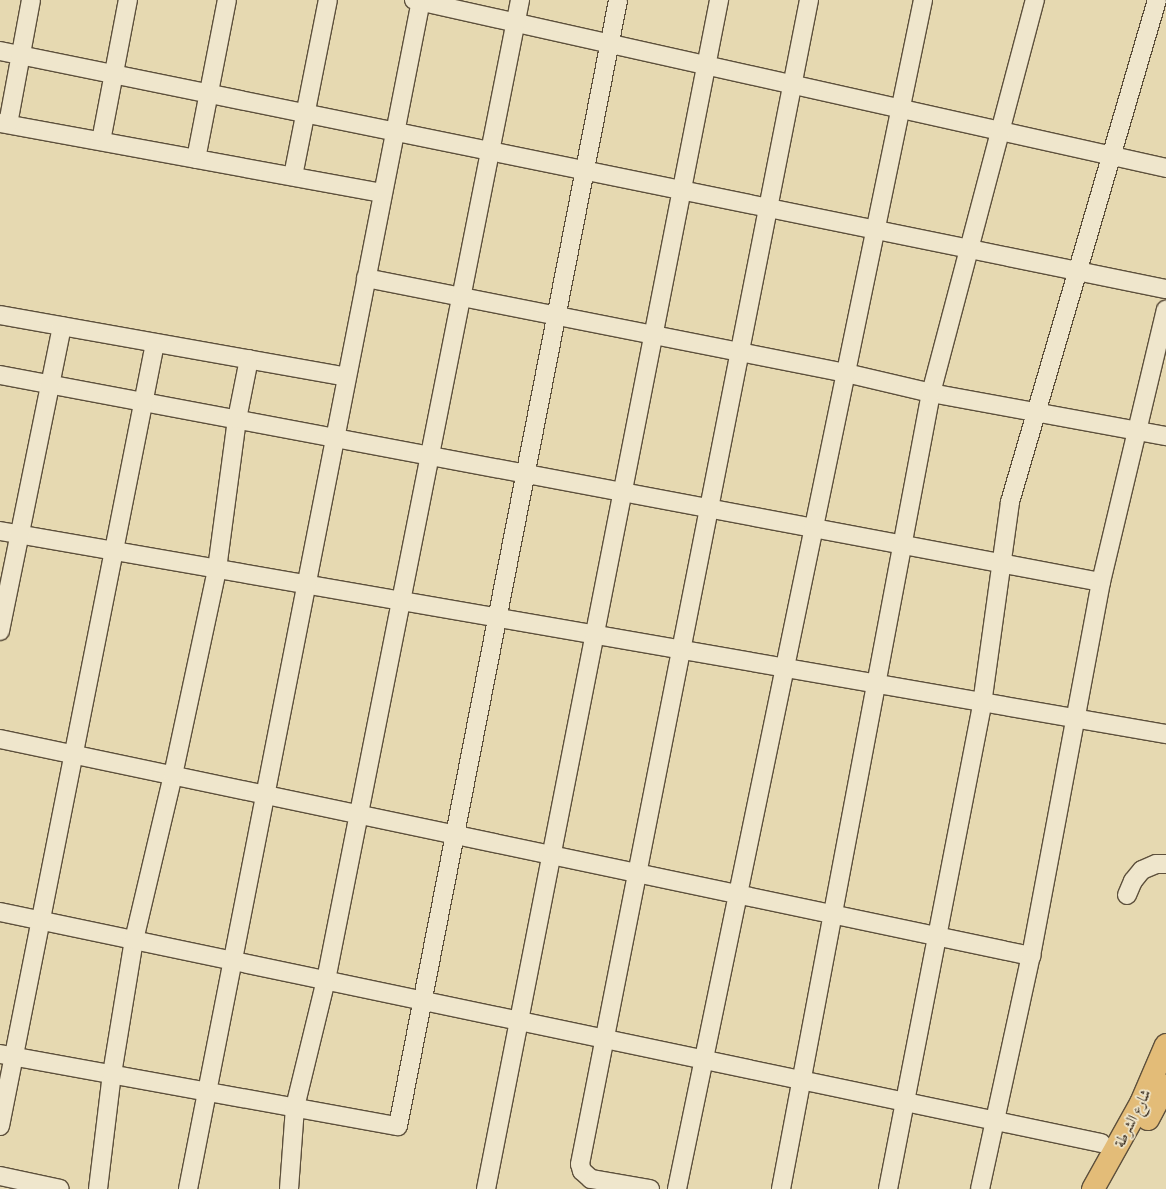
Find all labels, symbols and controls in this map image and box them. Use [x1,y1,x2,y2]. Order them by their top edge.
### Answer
street label: شارع الشرطة [1110,1086,1154,1150]

